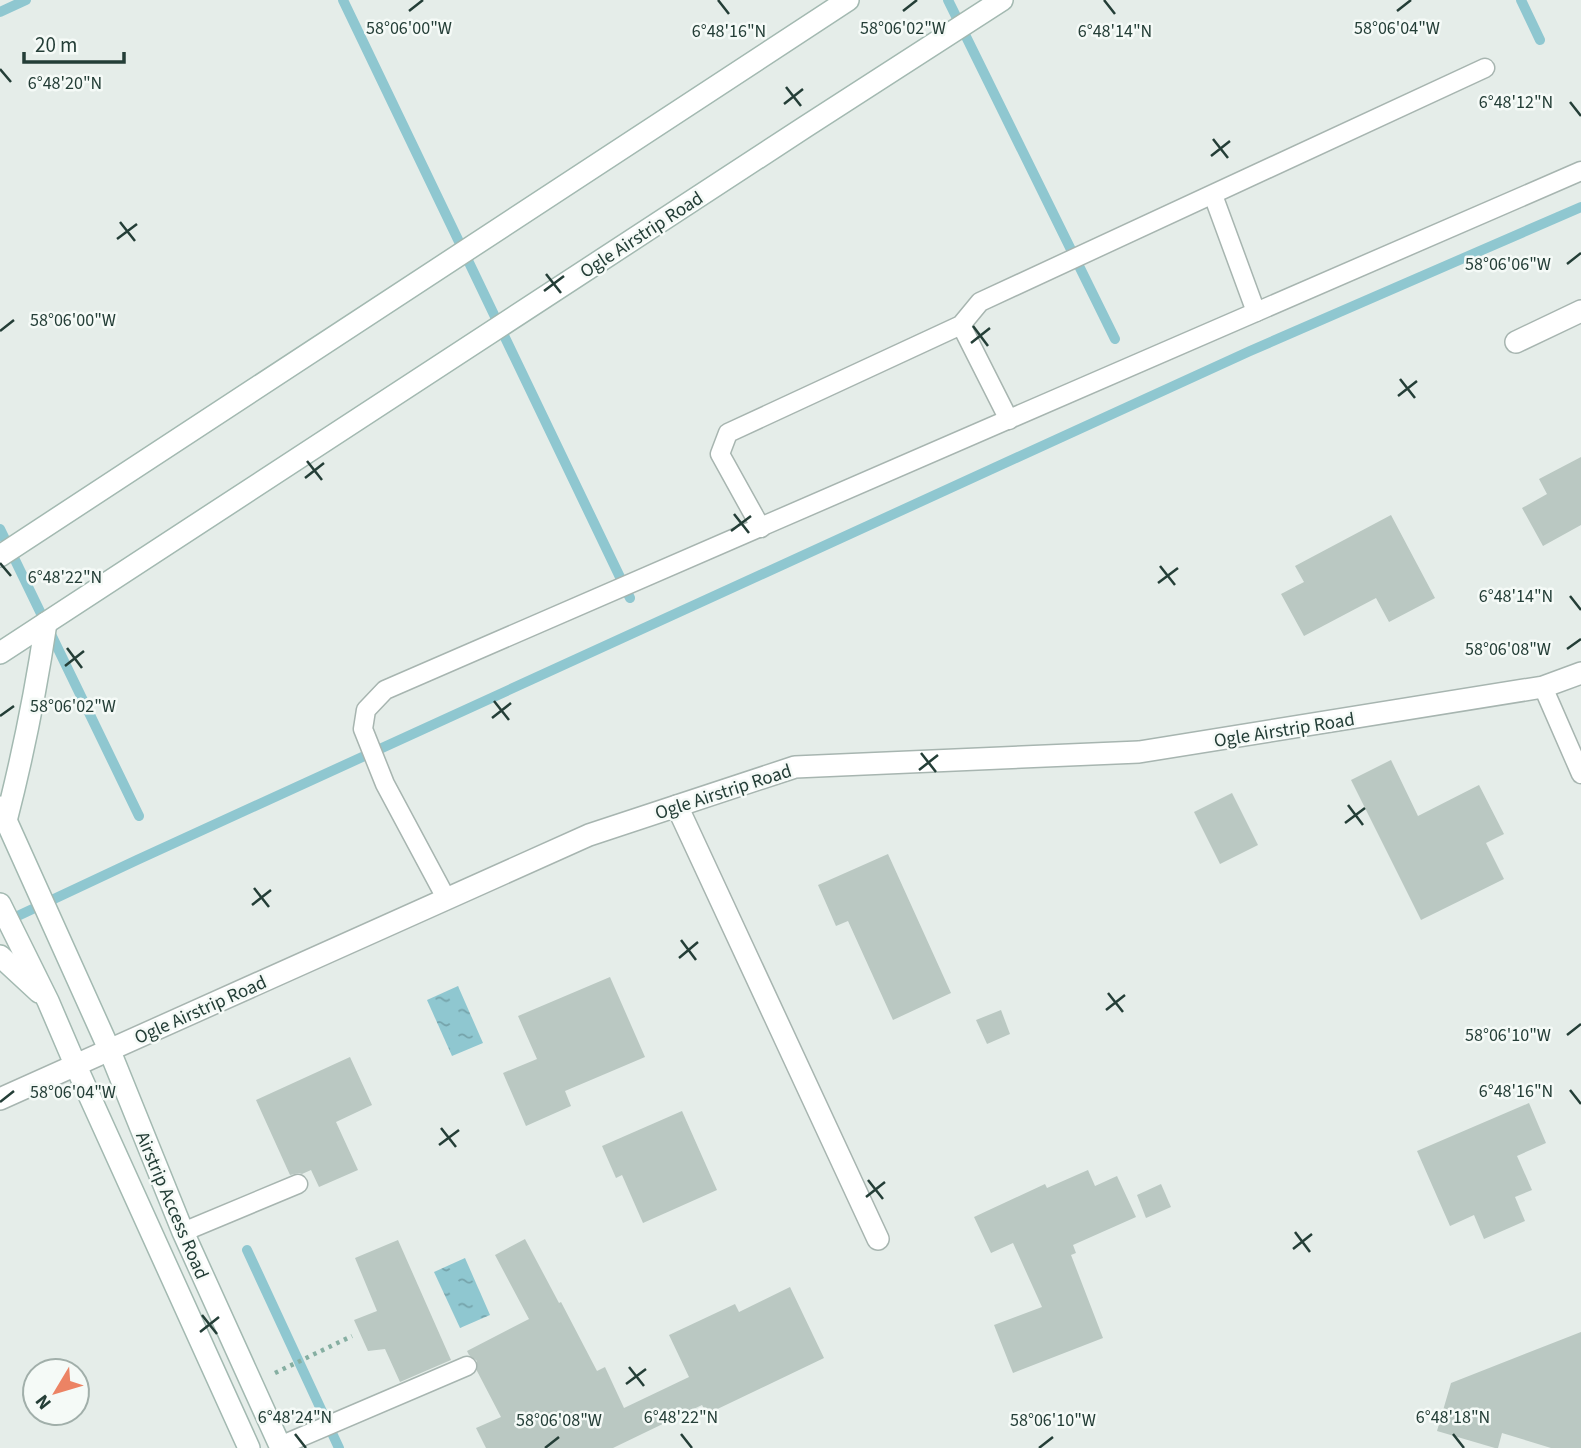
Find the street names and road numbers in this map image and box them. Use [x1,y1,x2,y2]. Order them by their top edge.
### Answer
street label: Ogle Airstrip Road [575,185,709,285]
street label: Ogle Airstrip Road [1212,706,1357,755]
street label: Ogle Airstrip Road [652,758,795,827]
street label: Ogle Airstrip Road [130,969,271,1052]
street label: Airstrip Access Road [128,1128,215,1284]

